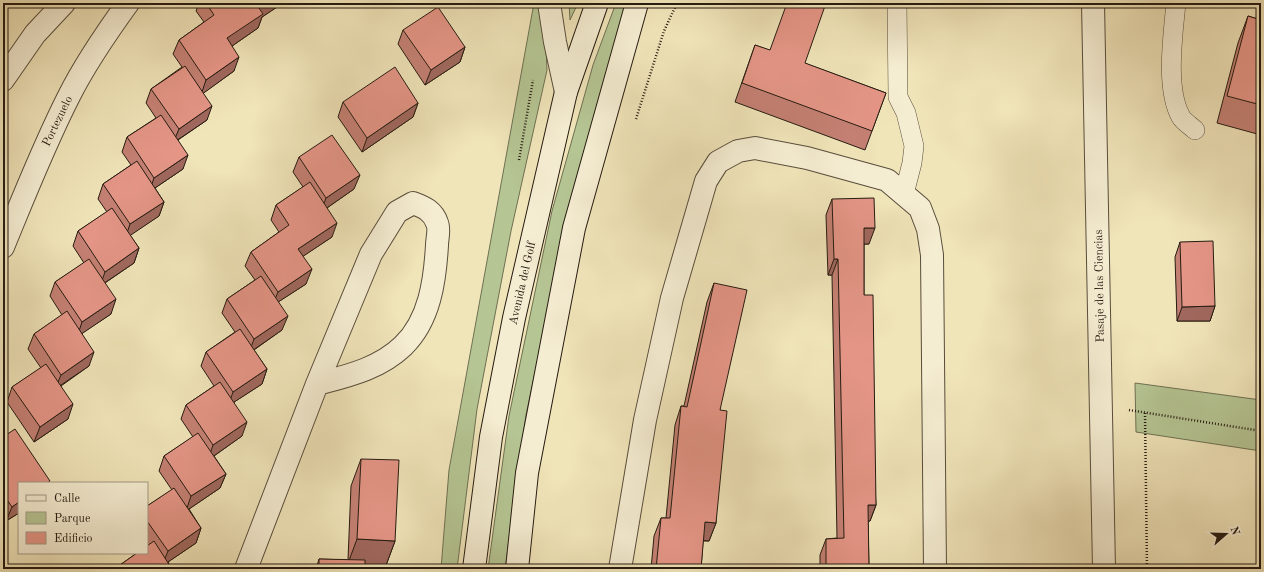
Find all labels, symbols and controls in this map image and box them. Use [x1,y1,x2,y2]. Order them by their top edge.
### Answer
street label: Portezuelo [41,94,75,149]
street label: Pasaje de las Ciencias [1093,229,1107,343]
street label: Avenida del Golf [508,239,539,326]
legend [18,482,148,554]
text: Calle [54,493,80,505]
text: Parque [54,513,91,525]
north arrow [1206,514,1246,554]
text: N [1227,525,1241,537]
text: Edificio [54,533,93,545]

